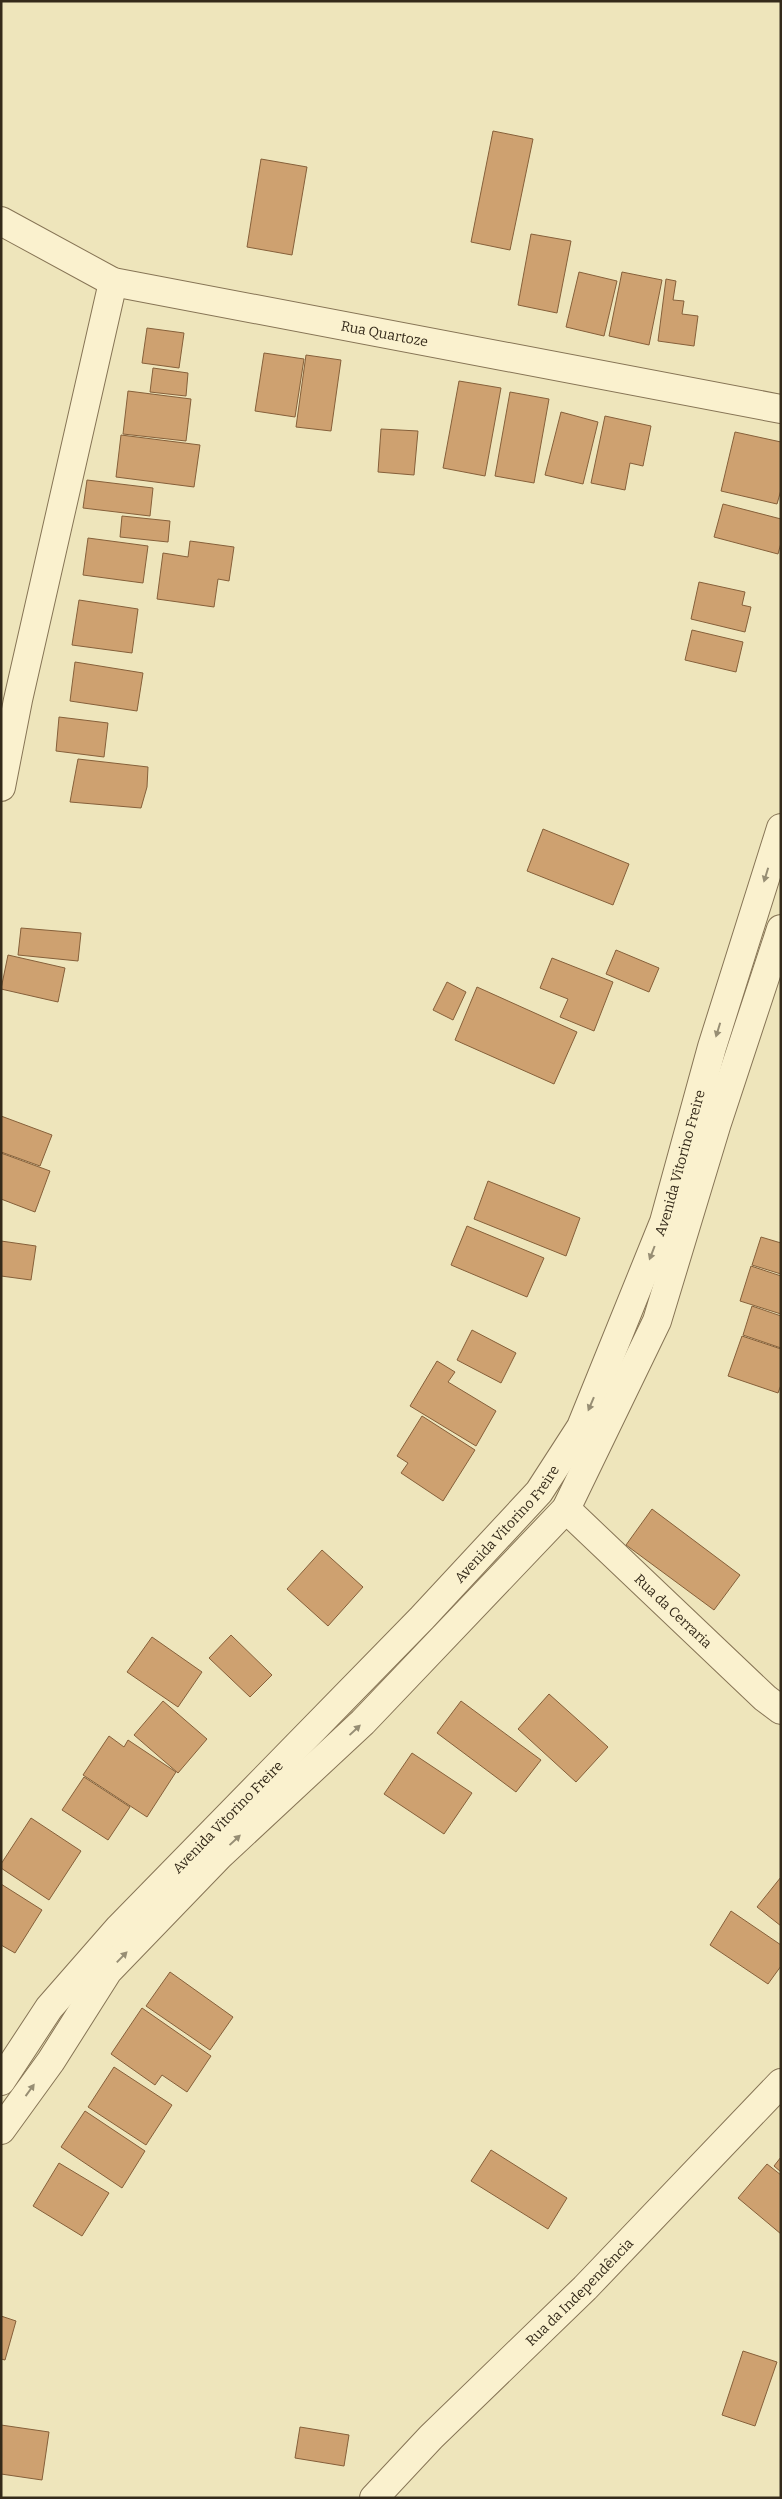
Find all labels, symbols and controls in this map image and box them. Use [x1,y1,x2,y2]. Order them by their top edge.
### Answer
street label: Rua Quartoze [339,318,430,351]
one-way arrow [762,868,770,883]
one-way arrow [713,1023,721,1038]
street label: Avenida Vitorino Freire [651,1088,709,1238]
one-way arrow [648,1246,656,1261]
one-way arrow [587,1397,595,1411]
street label: Avenida Vitorino Freire [451,1462,563,1586]
street label: Rua da Cerraria [631,1571,715,1652]
one-way arrow [348,1724,360,1736]
street label: Avenida Vitorino Freire [169,1757,287,1877]
one-way arrow [229,1835,242,1846]
one-way arrow [116,1951,128,1963]
one-way arrow [25,2083,35,2097]
street label: Rua da Independência [522,2235,637,2350]

